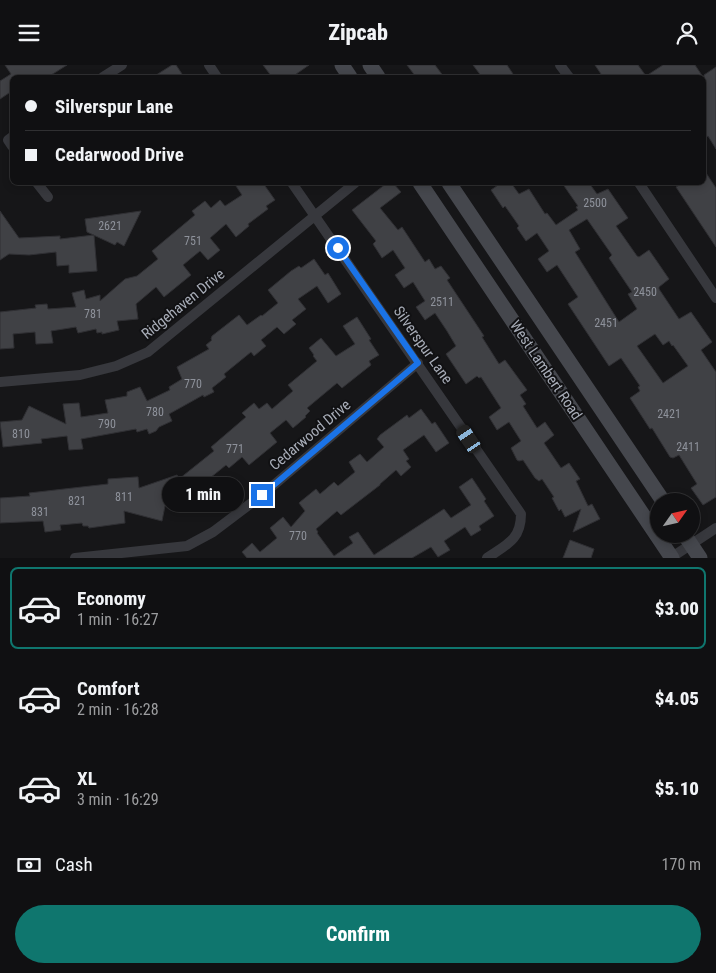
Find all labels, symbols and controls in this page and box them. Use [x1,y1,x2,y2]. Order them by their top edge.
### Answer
icon: menu [15,19,43,47]
icon: person [673,19,701,47]
text: Zipcab [328,20,388,45]
text: Silverspur Lane [55,95,173,118]
text: Cedarwood Drive [55,143,184,166]
house number: 2500 [583,196,607,210]
house number: 2621 [98,219,122,233]
house number: 751 [184,234,202,248]
route start [327,237,349,259]
street label: Ridgehaven Drive [138,265,228,343]
house number: 2450 [633,285,657,299]
house number: 2511 [430,295,454,309]
street label: Silverspur Lane [390,303,456,387]
house number: 781 [84,307,102,321]
house number: 2451 [594,316,618,330]
street label: West Lambert Road [506,317,586,423]
house number: 770 [184,377,202,391]
street label: Cedarwood Drive [266,396,354,474]
house number: 780 [146,405,164,419]
house number: 2421 [657,407,681,421]
house number: 790 [98,417,116,431]
car [454,422,483,456]
house number: 810 [12,427,30,441]
house number: 2411 [676,440,700,454]
house number: 771 [226,442,244,456]
callout: 1 min [162,477,244,513]
route end [251,484,273,506]
text: 1 min [185,485,221,504]
house number: 811 [115,490,133,504]
north arrow [650,493,700,543]
map controls [650,493,700,543]
house number: 821 [68,494,86,508]
house number: 831 [31,505,49,519]
house number: 770 [289,529,307,543]
icon: car [17,586,62,631]
text: Economy [77,587,146,610]
text: $3.00 [655,597,699,620]
text: 1 min · 16:27 [77,610,159,629]
icon: car [17,676,62,721]
text: Comfort [77,677,140,700]
text: $4.05 [655,687,699,710]
text: 2 min · 16:28 [77,700,159,719]
icon: car [17,766,62,811]
text: XL [77,767,97,790]
text: $5.10 [655,777,699,800]
text: 3 min · 16:29 [77,790,159,809]
icon: cash [15,851,43,879]
text: Cash [55,853,93,876]
text: 170 m [662,855,701,874]
button: Confirm [15,905,701,963]

